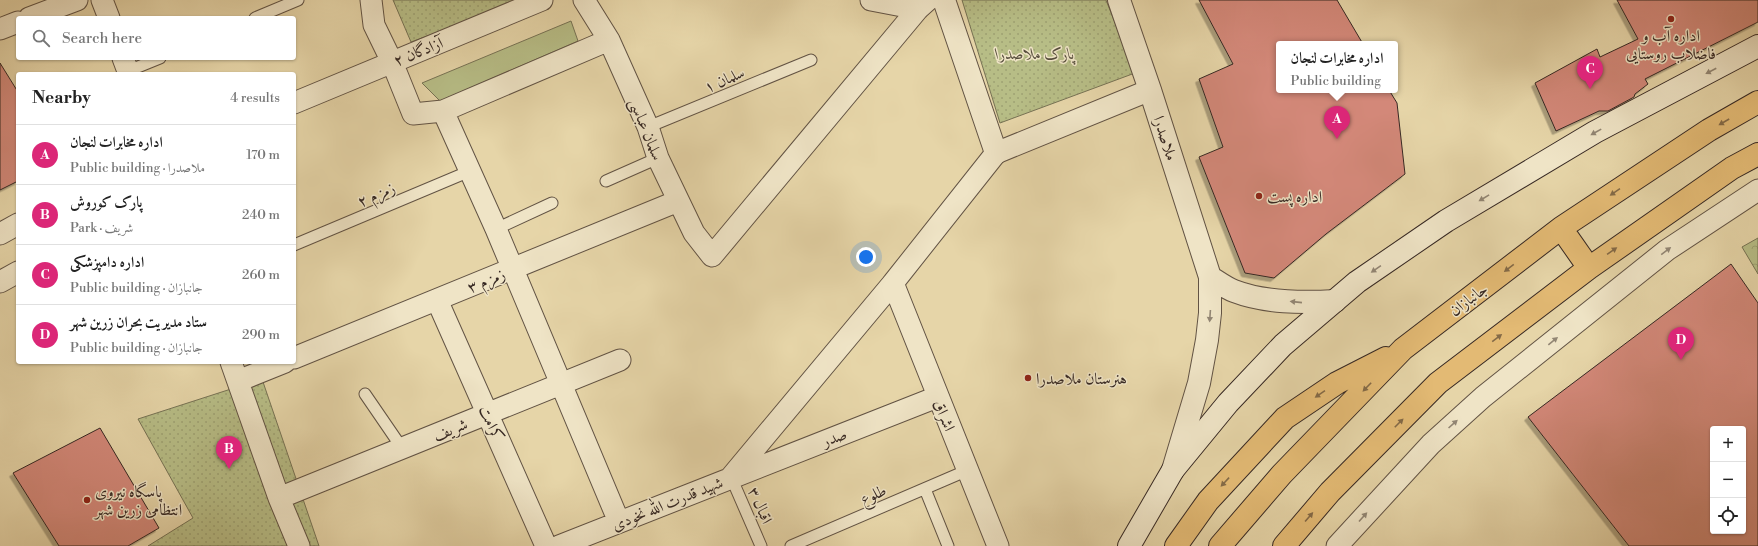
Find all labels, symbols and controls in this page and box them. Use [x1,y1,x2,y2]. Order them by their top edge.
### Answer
marker: اداره آب و فاضلاب روستایی [1666,14,1676,24]
search box [16,16,296,60]
place label: اداره آب و فاضلاب روستایی [1626,26,1716,64]
icon: search [30,27,52,49]
text: Search here [62,29,142,48]
street label: آزادگان ۲ [391,32,447,71]
popup [1276,41,1398,93]
park label: پارک ملاصدرا [994,44,1077,65]
text: اداره مخابرات لنجان [1291,49,1383,68]
pin: C [1577,56,1603,89]
street label: سلمان ۱ [701,62,748,97]
one-way arrow [1705,68,1717,74]
text: Public building [1291,73,1381,89]
text: Nearby [32,87,91,109]
text: 4 results [230,90,280,106]
street label: سلمان عباسی [624,95,668,164]
pin: A [1324,106,1350,139]
street label: ملاصدرا [1148,113,1182,163]
one-way arrow [1718,118,1730,125]
one-way arrow [1590,129,1602,135]
text: اداره مخابرات لنجان [70,133,163,152]
text: A [40,147,50,163]
text: 170 m [246,147,280,163]
text: Public building · ملاصدرا [70,160,205,176]
street label: زمزم ۲ [354,178,400,216]
place label: اداره پست [1267,187,1322,208]
one-way arrow [1609,189,1621,196]
marker: اداره پست [1254,191,1264,201]
text: پارک کوروش [70,193,142,212]
one-way arrow [1478,195,1490,202]
text: B [40,207,50,223]
text: 240 m [242,207,280,223]
text: Park · شریف [70,220,133,236]
your location [856,247,876,267]
one-way arrow [1607,247,1617,255]
one-way arrow [1661,248,1671,256]
text: اداره دامپزشکی [70,253,144,272]
street label: زمزم ۳ [464,264,510,301]
one-way arrow [1504,264,1515,272]
one-way arrow [1370,265,1381,273]
text: C [40,267,50,283]
text: 260 m [242,267,280,283]
street label: جانبازان [1445,279,1492,321]
text: Public building · جانبازان [70,280,203,296]
one-way arrow [1290,299,1302,305]
one-way arrow [1206,310,1213,322]
text: ستاد مدیریت بحران زرین شهر [70,313,207,332]
text: D [40,327,50,343]
text: 290 m [242,327,280,343]
pin: D [1668,327,1694,360]
one-way arrow [1492,334,1503,342]
one-way arrow [1548,336,1559,345]
text: Public building · جانبازان [70,340,203,356]
place label: هنرستان ملاصدرا [1036,369,1127,389]
marker: هنرستان ملاصدرا [1023,373,1033,383]
one-way arrow [1362,382,1372,392]
one-way arrow [1314,391,1326,398]
street label: اشراق [929,397,959,434]
street label: کرامت [474,402,508,445]
street label: شریف [430,414,471,446]
one-way arrow [1394,418,1404,428]
one-way arrow [1448,419,1458,429]
street label: صدر [817,424,850,452]
map controls [1710,426,1746,534]
button: + [1710,426,1746,462]
pin: B [216,436,242,469]
button: − [1710,462,1746,498]
street label: شهید قدرت الله نخودی [608,470,726,535]
one-way arrow [1221,477,1230,488]
street label: طلوع [857,480,891,512]
place label: پاسگاه نیروی انتظامی زرین شهر [93,481,182,520]
street label: اقبال ۳ [743,484,777,527]
marker: پاسگاه نیروی انتظامی زرین شهر [82,495,92,505]
button: locate [1710,498,1746,534]
one-way arrow [1304,512,1313,521]
one-way arrow [1358,512,1368,522]

